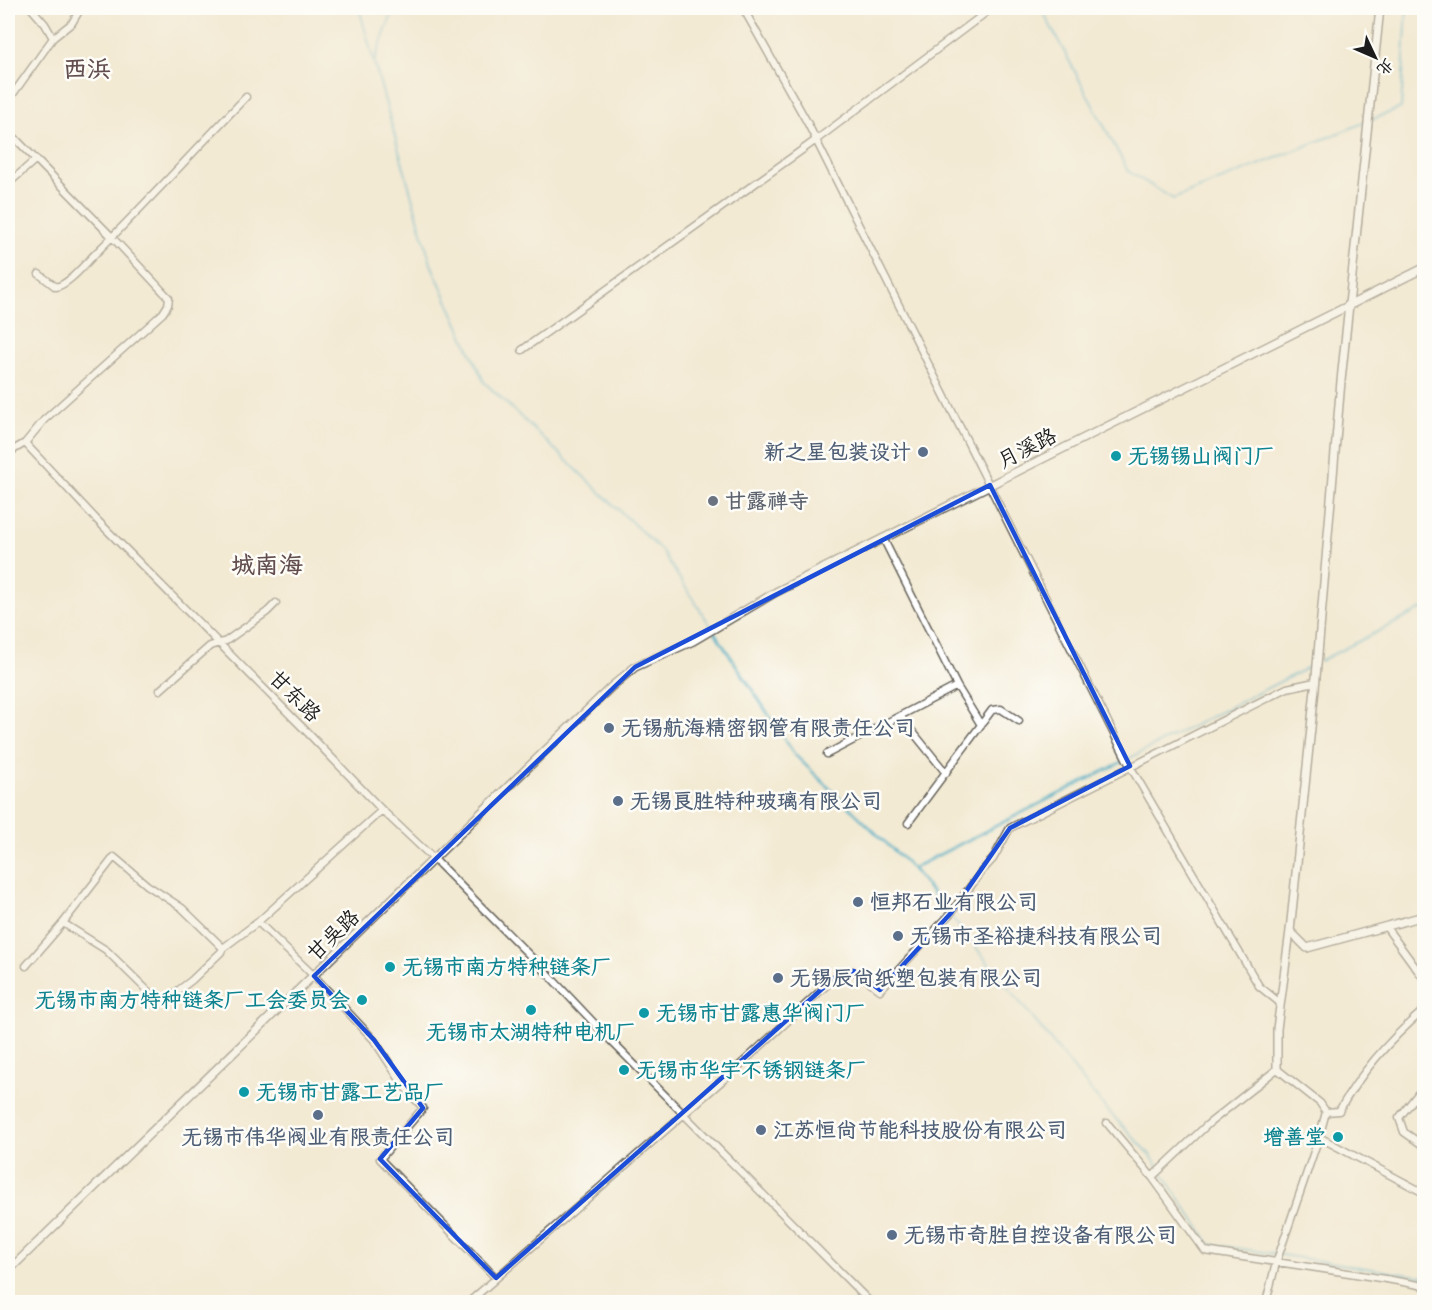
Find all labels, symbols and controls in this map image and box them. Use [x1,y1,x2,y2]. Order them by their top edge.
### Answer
north arrow [1345,27,1405,87]
district label: 西浜 [63,55,111,83]
text: 北 [1373,55,1397,79]
street label: 月溪路 [993,423,1061,473]
place label: 新之星包装设计 [764,440,911,464]
place label: 无锡锡山阀门厂 [1128,444,1275,468]
marker: 新之星包装设计 [916,445,930,459]
marker: 无锡锡山阀门厂 [1109,449,1123,463]
place label: 甘露禅寺 [725,489,809,513]
marker: 甘露禅寺 [706,494,720,508]
district label: 城南海 [231,551,303,579]
street label: 甘东路 [264,665,326,727]
place label: 无锡航海精密钢管有限责任公司 [621,716,915,740]
marker: 无锡航海精密钢管有限责任公司 [602,721,616,735]
place label: 无锡良胜特种玻璃有限公司 [630,789,882,813]
marker: 无锡良胜特种玻璃有限公司 [611,794,625,808]
place label: 恒邦石业有限公司 [870,890,1038,914]
marker: 恒邦石业有限公司 [851,895,865,909]
street label: 甘吴路 [302,904,364,966]
place label: 无锡市圣裕捷科技有限公司 [910,924,1162,948]
marker: 无锡市圣裕捷科技有限公司 [891,929,905,943]
place label: 无锡市南方特种链条厂 [402,955,612,979]
marker: 无锡市南方特种链条厂 [383,960,397,974]
place label: 无锡辰尚纸塑包装有限公司 [790,966,1042,990]
marker: 无锡辰尚纸塑包装有限公司 [771,971,785,985]
place label: 无锡市南方特种链条厂工会委员会 [35,988,350,1012]
marker: 无锡市南方特种链条厂工会委员会 [355,993,369,1007]
place label: 无锡市甘露惠华阀门厂 [656,1001,866,1025]
marker: 无锡市太湖特种电机厂 [524,1003,538,1017]
marker: 无锡市甘露惠华阀门厂 [637,1006,651,1020]
place label: 无锡市太湖特种电机厂 [426,1020,636,1044]
place label: 无锡市华宇不锈钢链条厂 [636,1058,867,1082]
marker: 无锡市华宇不锈钢链条厂 [617,1063,631,1077]
place label: 无锡市甘露工艺品厂 [256,1080,445,1104]
marker: 无锡市甘露工艺品厂 [237,1085,251,1099]
marker: 无锡市伟华阀业有限责任公司 [311,1108,325,1122]
place label: 江苏恒尚节能科技股份有限公司 [773,1118,1067,1142]
marker: 江苏恒尚节能科技股份有限公司 [754,1123,768,1137]
place label: 无锡市伟华阀业有限责任公司 [182,1125,455,1149]
place label: 增善堂 [1263,1125,1326,1149]
marker: 增善堂 [1331,1130,1345,1144]
place label: 无锡市奇胜自控设备有限公司 [904,1223,1177,1247]
marker: 无锡市奇胜自控设备有限公司 [885,1228,899,1242]

